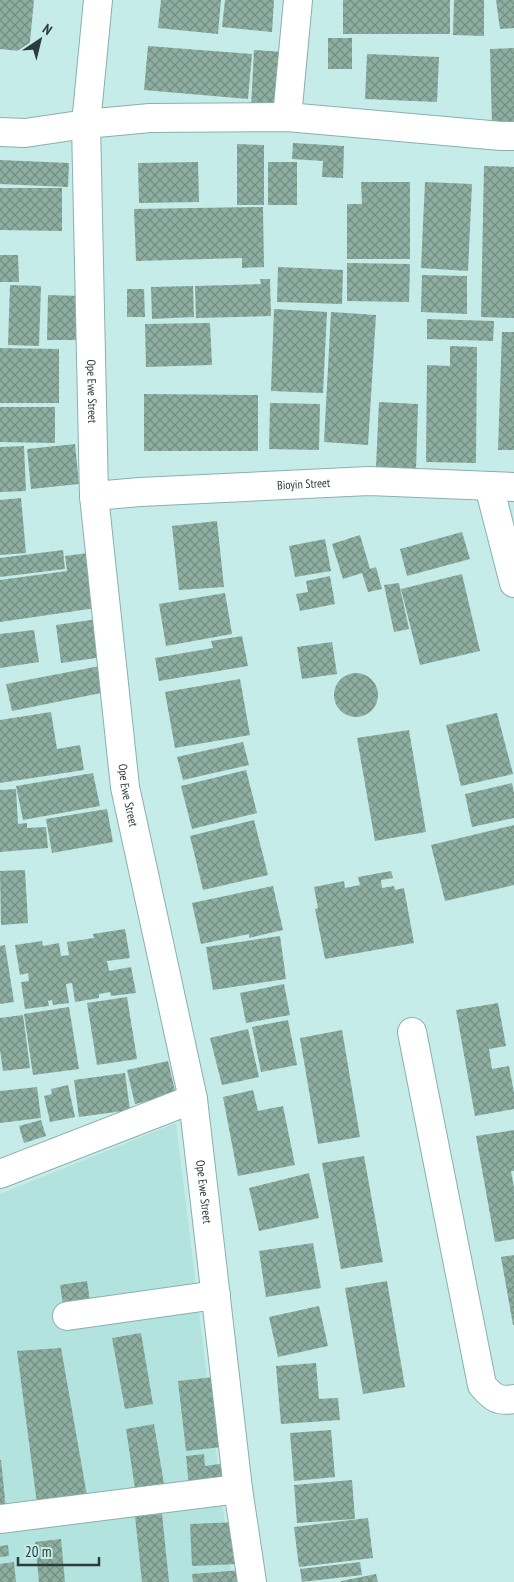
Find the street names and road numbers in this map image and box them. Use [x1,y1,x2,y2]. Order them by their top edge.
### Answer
street label: Ope Ewe Street [84,359,100,424]
street label: Bioyin Street [277,475,331,492]
street label: Ope Ewe Street [116,763,142,829]
street label: Ope Ewe Street [193,1159,215,1225]

